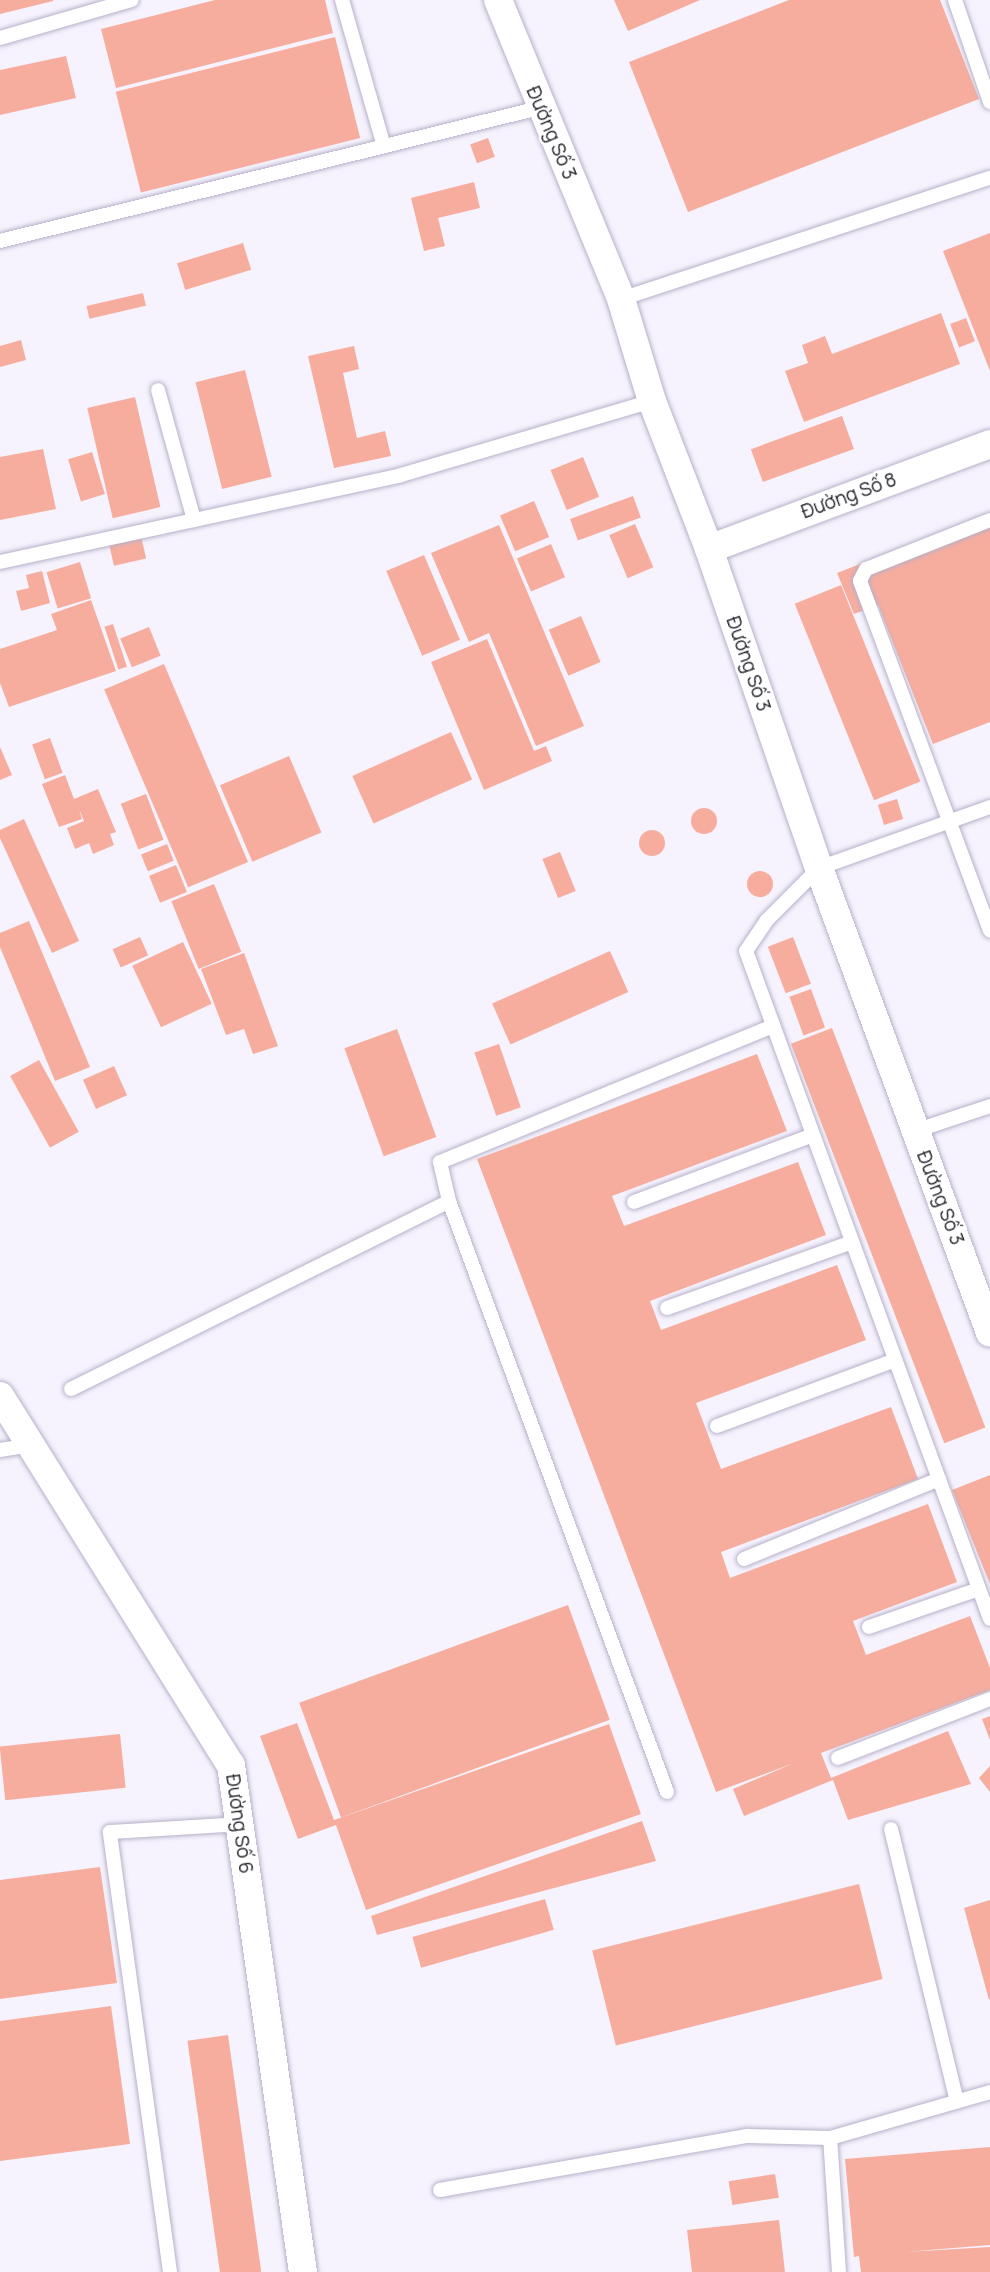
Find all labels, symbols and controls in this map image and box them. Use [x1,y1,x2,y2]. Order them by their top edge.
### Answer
street label: Đường Số 3 [521,83,581,183]
street label: Đường Số 8 [798,468,900,524]
street label: Đường Số 3 [721,613,775,715]
street label: Đường Số 3 [912,1148,968,1248]
street label: Đường Số 6 [221,1773,257,1875]

